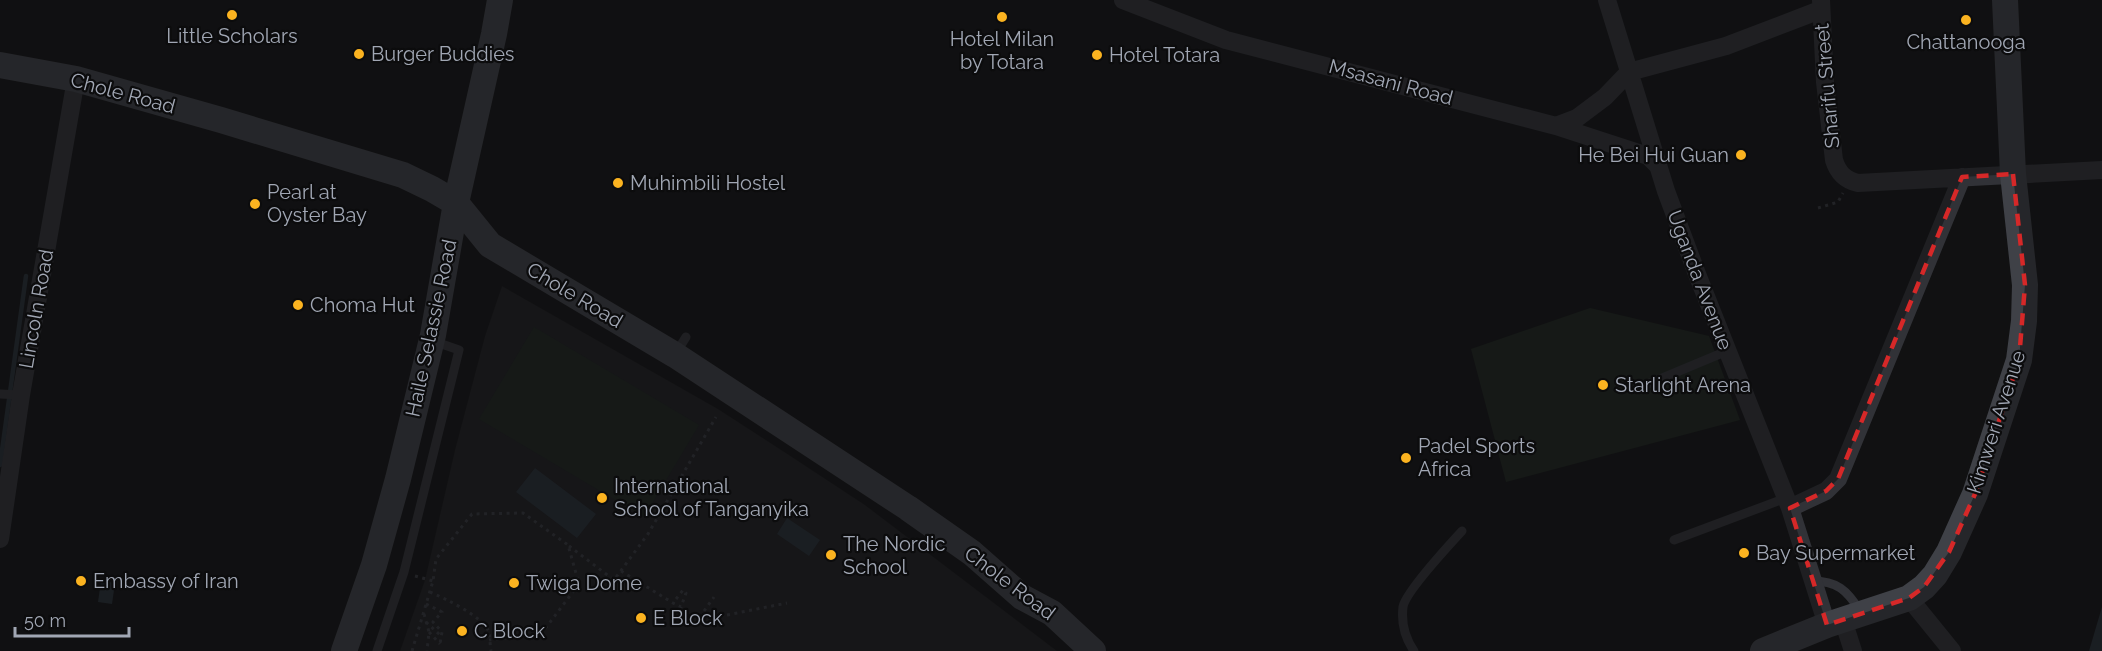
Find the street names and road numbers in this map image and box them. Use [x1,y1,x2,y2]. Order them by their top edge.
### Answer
street label: Sharifu Street [1810,22,1844,149]
street label: Msasani Road [1326,54,1456,110]
street label: Chole Road [68,67,178,119]
street label: Uganda Avenue [1662,207,1738,354]
street label: Haile Selassie Road [400,237,462,419]
street label: Lincoln Road [14,248,58,370]
street label: Chole Road [523,257,627,333]
street label: Kimweri Avenue [1962,347,2031,497]
street label: Chole Road [960,541,1060,625]

